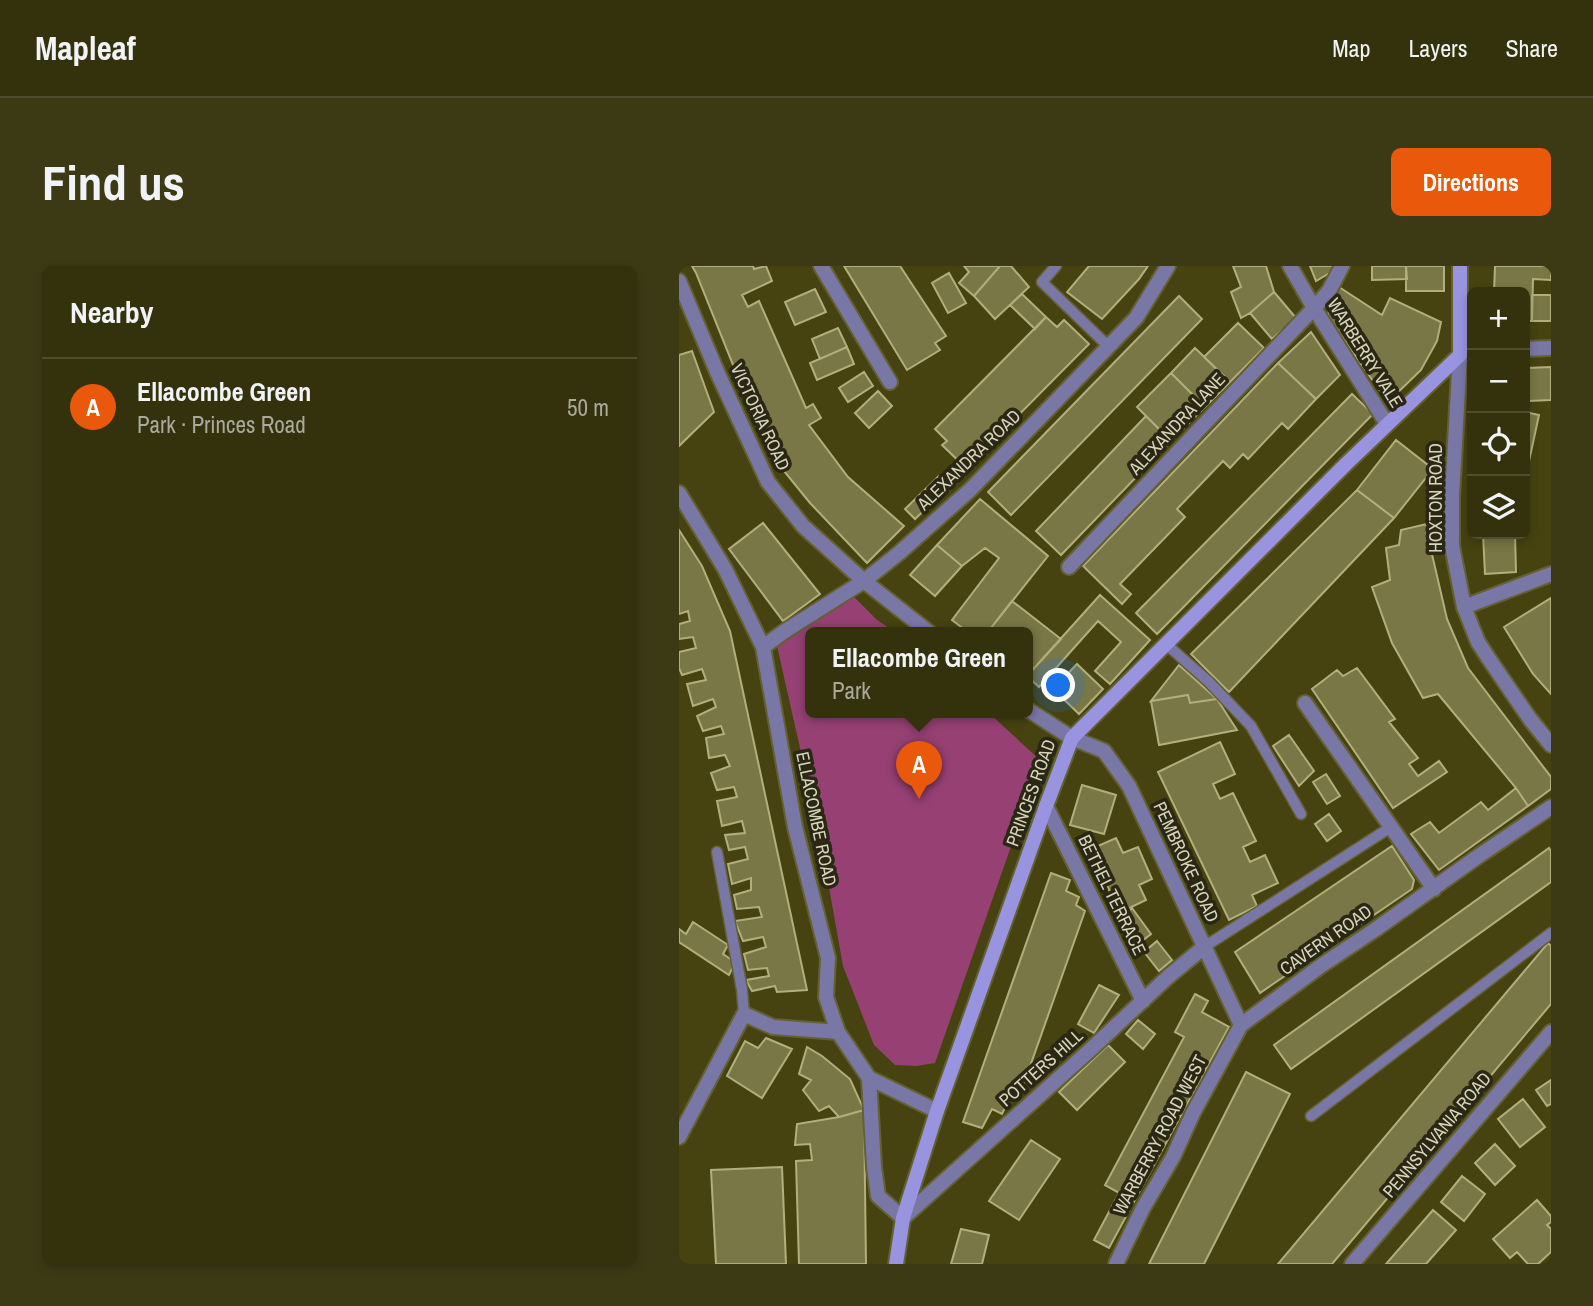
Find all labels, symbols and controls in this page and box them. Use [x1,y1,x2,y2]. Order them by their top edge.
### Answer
text: Mapleaf [35,26,136,70]
text: Map [1332,32,1370,64]
text: Layers [1408,32,1467,64]
text: Share [1505,32,1558,64]
button: Directions [1391,148,1551,216]
text: Find us [42,149,185,215]
map controls [1467,287,1530,539]
button: + [1467,287,1530,350]
text: Nearby [70,292,153,332]
street label: WARBERRY VALE [1322,293,1409,412]
button: − [1467,350,1530,413]
street label: VICTORIA ROAD [725,359,796,474]
street label: ALEXANDRA LANE [1122,367,1231,481]
text: Ellacombe Green [137,374,311,409]
text: A [86,392,100,423]
text: 50 m [567,392,609,423]
street label: ALEXANDRA ROAD [911,404,1026,516]
text: Park · Princes Road [137,409,306,440]
button: locate [1467,413,1530,476]
street label: HOXTON ROAD [1423,443,1448,553]
button: layers [1467,476,1530,539]
popup [805,627,1033,718]
text: Ellacombe Green [832,640,1006,675]
your location [1041,668,1075,702]
text: Park [832,675,871,706]
street label: PRINCES ROAD [1000,736,1061,850]
pin: A [896,741,942,799]
street label: ELLACOMBE ROAD [790,749,843,888]
street label: PEMBROKE ROAD [1148,797,1225,926]
street label: BETHEL TERRACE [1072,830,1152,959]
street label: CAVERN ROAD [1275,899,1377,981]
street label: POTTERS HILL [993,1023,1088,1112]
street label: WARBERRY ROAD WEST [1107,1050,1212,1219]
street label: PENNSYLVANIA ROAD [1377,1067,1497,1203]

